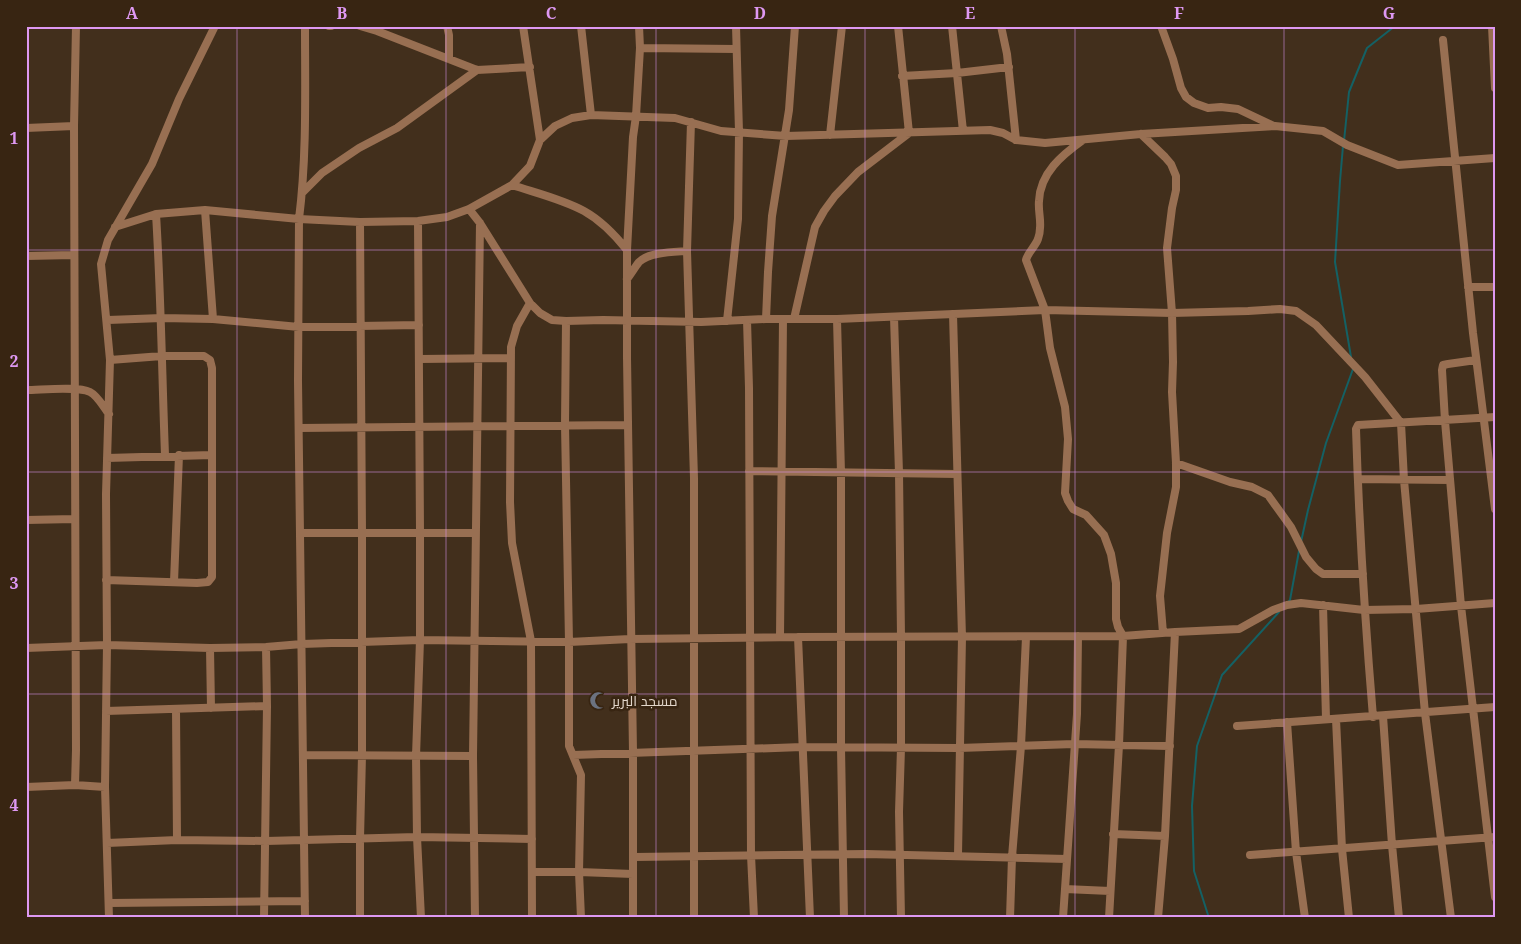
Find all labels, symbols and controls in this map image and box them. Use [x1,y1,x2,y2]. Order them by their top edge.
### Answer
text: A [126,2,139,24]
text: B [337,2,348,24]
text: C [546,2,557,24]
text: D [754,2,766,24]
text: E [965,2,975,24]
text: F [1174,2,1184,24]
text: G [1383,2,1395,24]
text: 1 [9,127,19,149]
text: 2 [9,350,19,372]
text: 3 [9,572,19,594]
mosque icon: مسجد البرير [588,691,608,711]
place label: مسجد البرير [611,691,678,710]
text: 4 [9,794,19,816]

